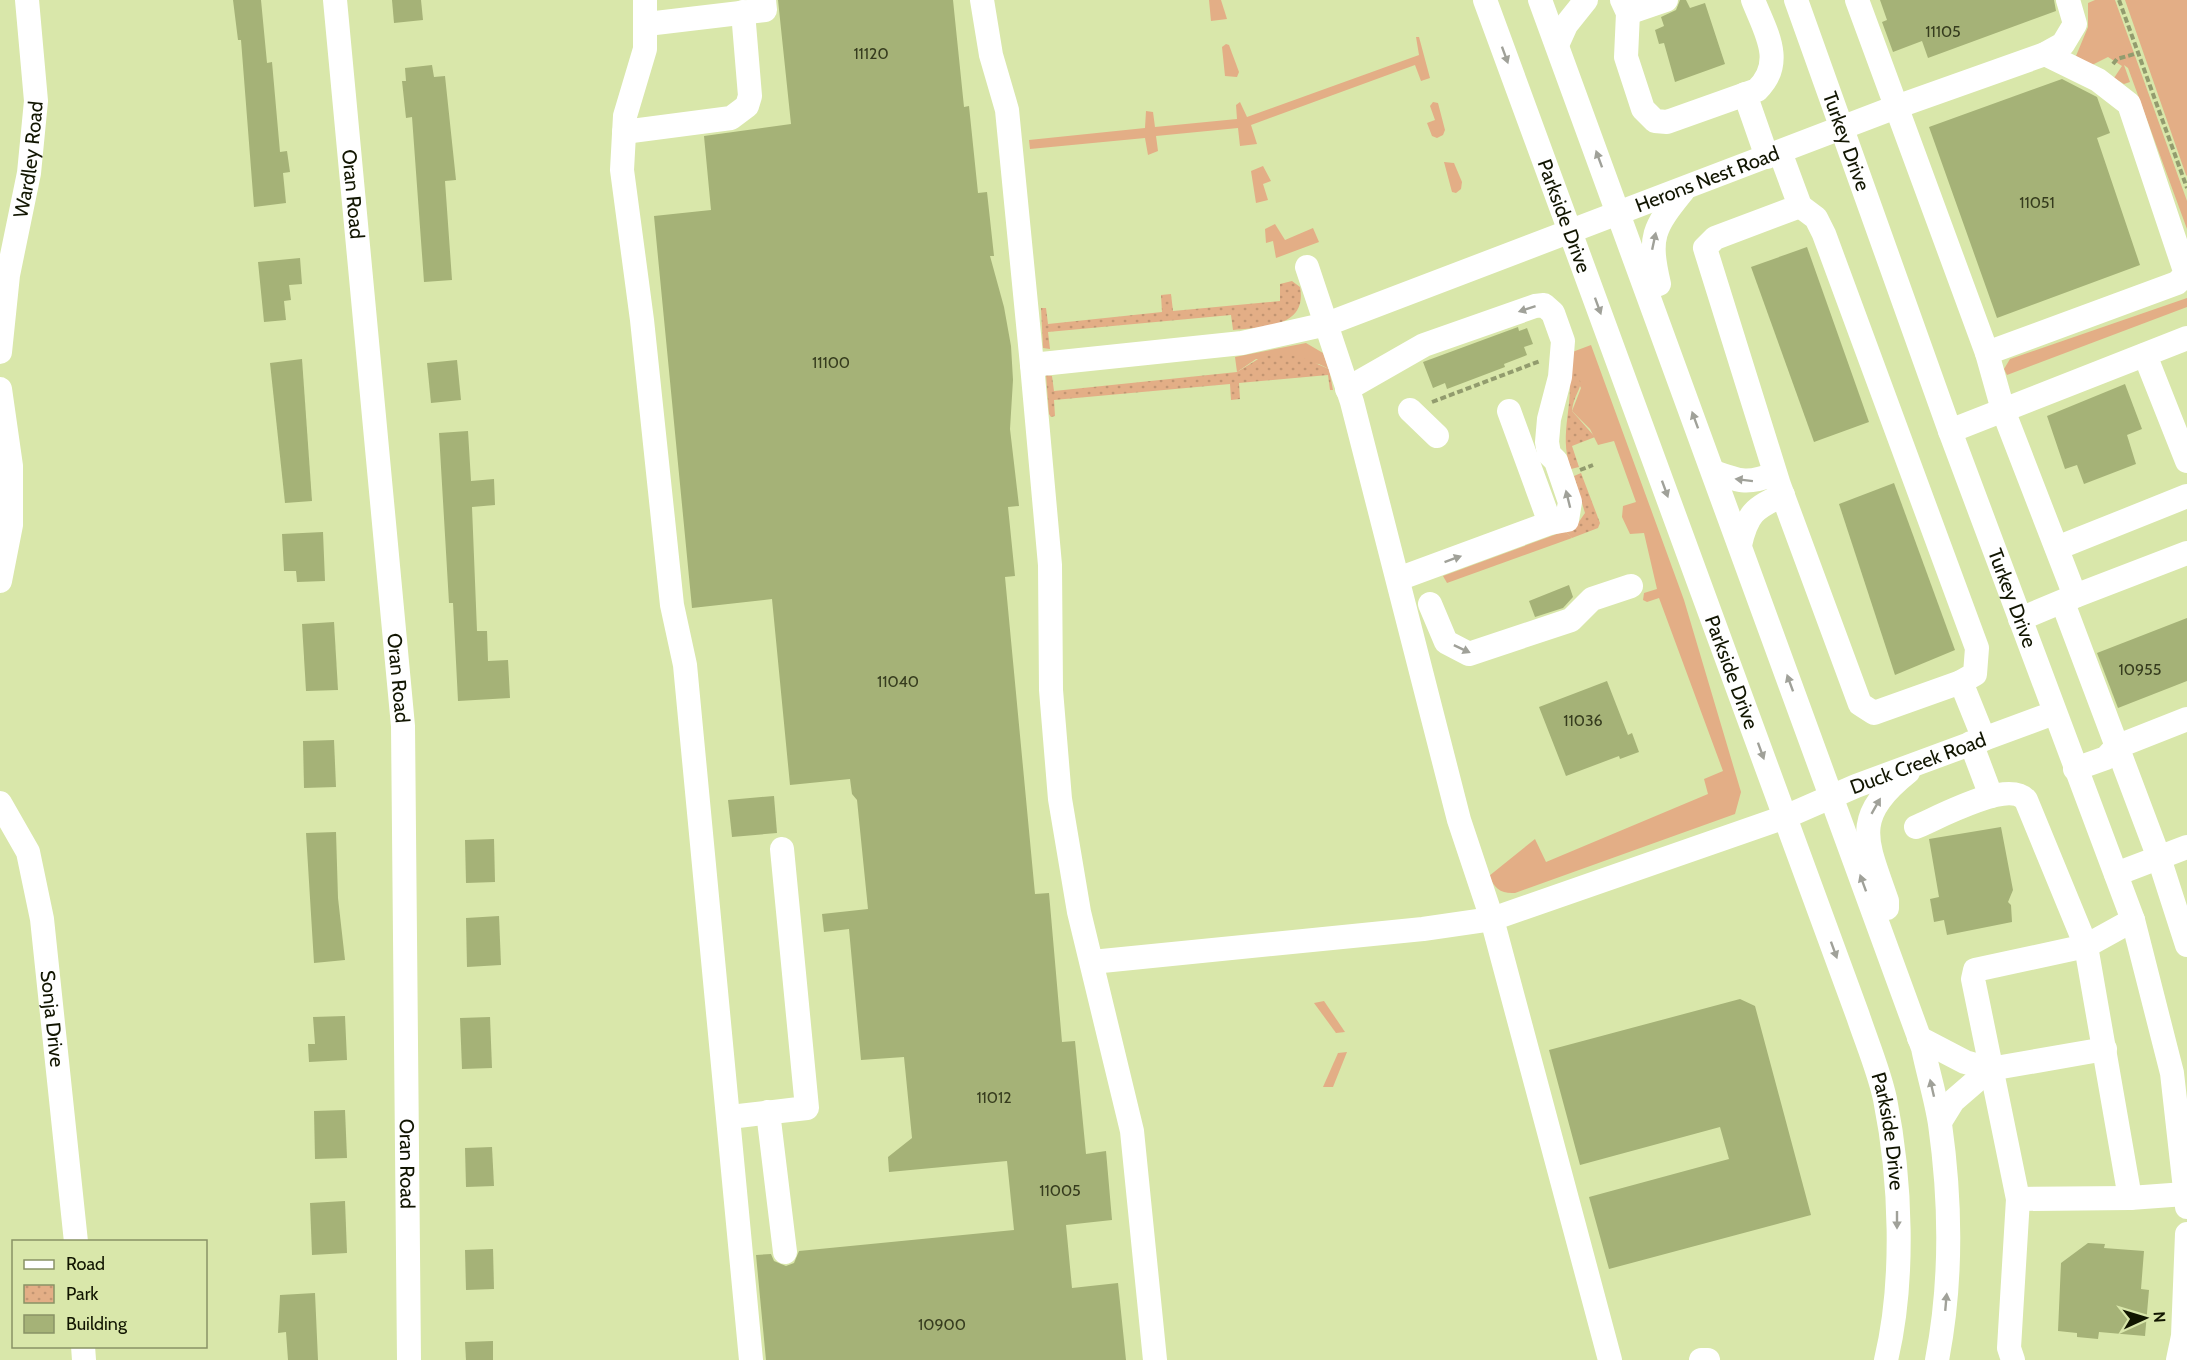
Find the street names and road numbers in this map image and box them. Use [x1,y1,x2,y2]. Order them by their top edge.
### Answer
street label: Turkey Drive [1818,88,1875,194]
street label: Wardley Road [8,100,48,220]
street label: Herons Nest Road [1632,141,1782,217]
street label: Oran Road [337,148,369,240]
street label: Parkside Drive [1532,156,1596,276]
street label: Turkey Drive [1983,545,2042,651]
street label: Parkside Drive [1700,612,1764,732]
street label: Oran Road [382,632,415,724]
street label: Duck Creek Road [1847,727,1989,799]
street label: Sonja Drive [35,969,69,1068]
street label: Parkside Drive [1866,1069,1909,1191]
street label: Oran Road [395,1119,420,1209]

